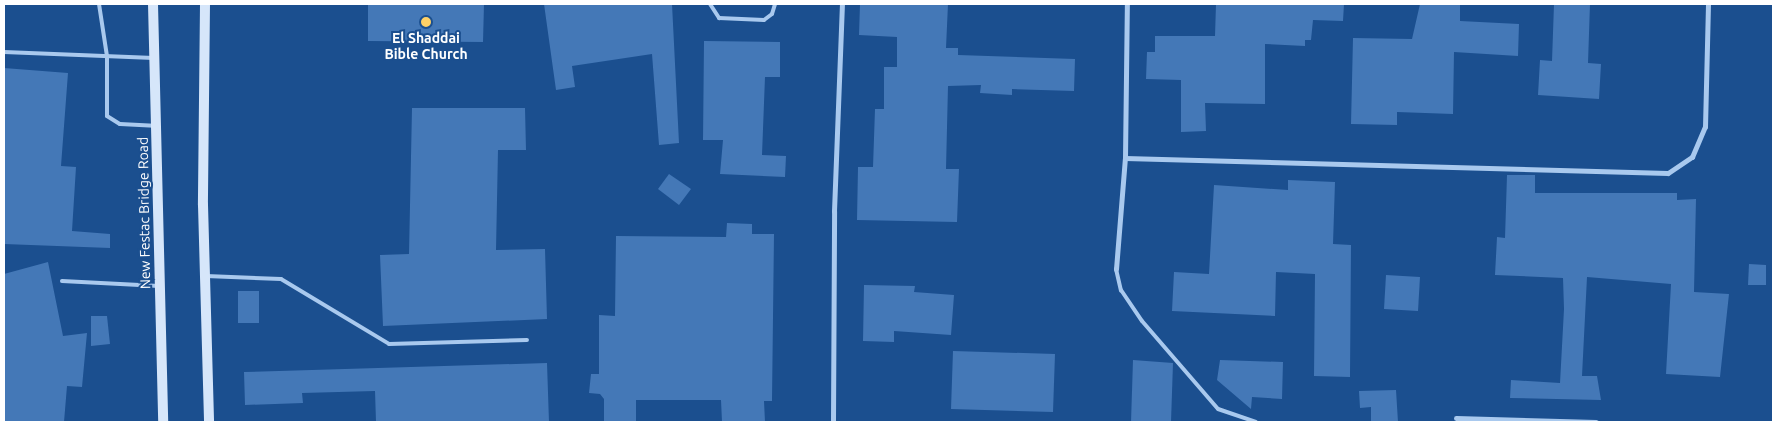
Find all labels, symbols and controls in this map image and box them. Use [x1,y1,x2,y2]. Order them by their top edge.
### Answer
marker: El Shaddai Bible Church [420,16,432,28]
place label: El Shaddai Bible Church [384,30,468,62]
street label: New Festac Bridge Road [134,137,154,289]

